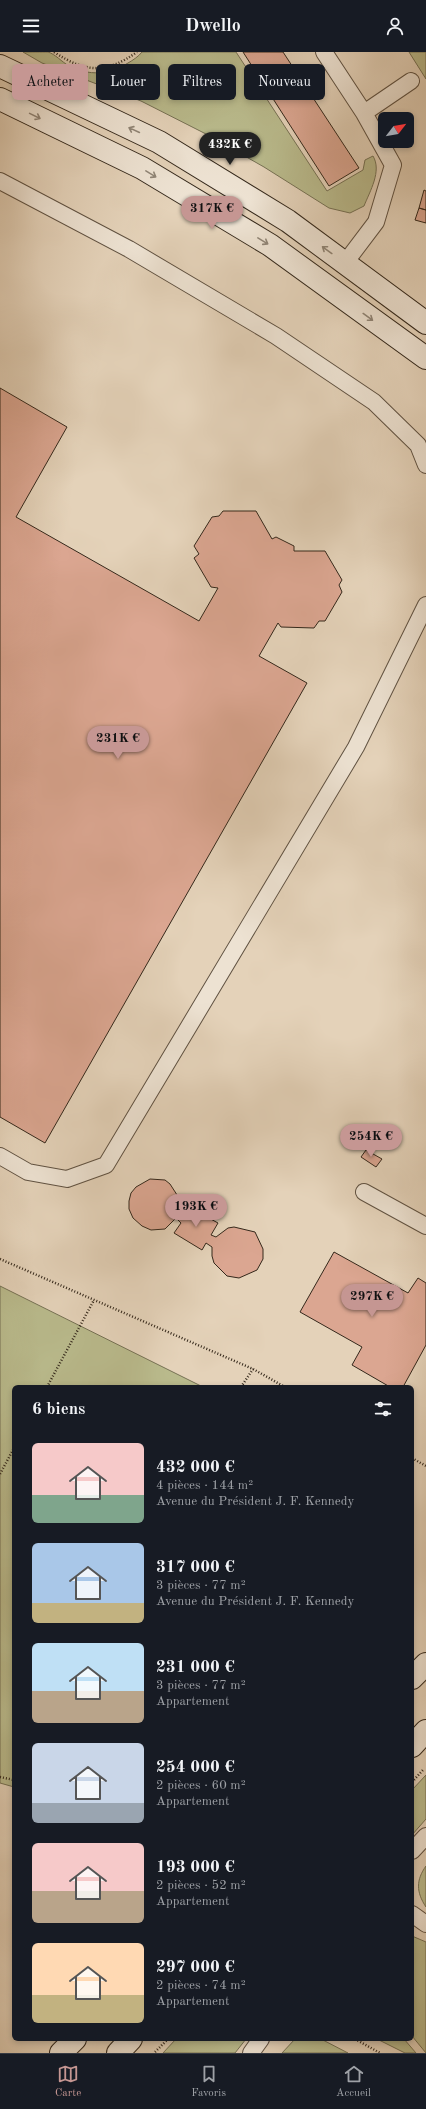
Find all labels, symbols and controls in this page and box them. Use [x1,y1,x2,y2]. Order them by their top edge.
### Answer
icon: menu [20,15,42,37]
icon: person [384,15,406,37]
text: Dwello [185,17,241,35]
chip: Acheter [12,64,88,100]
chip: Louer [96,64,160,100]
chip: Filtres [168,64,236,100]
chip: Nouveau [244,64,325,100]
north arrow [378,112,414,148]
map controls [378,112,414,148]
one-way arrow [29,113,41,120]
one-way arrow [128,126,140,133]
pin: 432K € [197,132,263,166]
text: 432K € [208,138,252,151]
one-way arrow [145,170,156,178]
pin: 317K € [179,196,245,230]
text: 317K € [190,202,234,215]
one-way arrow [257,237,268,245]
one-way arrow [322,246,333,254]
one-way arrow [363,312,374,321]
pin: 231K € [85,726,151,760]
text: 231K € [96,732,140,745]
pin: 254K € [338,1124,404,1158]
text: 254K € [349,1130,393,1143]
pin: 193K € [163,1194,229,1228]
text: 193K € [174,1200,218,1213]
pin: 297K € [339,1284,405,1318]
text: 297K € [350,1290,394,1303]
icon: filters [372,1398,394,1420]
text: 6 biens [32,1401,85,1418]
icon: home [64,1459,112,1507]
text: 432 000 € [156,1459,235,1476]
text: 4 pièces · 144 m² [156,1479,253,1492]
text: Avenue du Président J. F. Kennedy [156,1495,355,1508]
icon: home [64,1559,112,1607]
text: 317 000 € [156,1559,235,1576]
text: 3 pièces · 77 m² [156,1579,246,1592]
text: Avenue du Président J. F. Kennedy [156,1595,355,1608]
icon: home [64,1659,112,1707]
text: 231 000 € [156,1659,235,1676]
text: 3 pièces · 77 m² [156,1679,246,1692]
text: Appartement [156,1695,230,1708]
icon: home [64,1759,112,1807]
text: 254 000 € [156,1759,235,1776]
text: 2 pièces · 60 m² [156,1779,246,1792]
text: Appartement [156,1795,230,1808]
icon: home [64,1859,112,1907]
text: 193 000 € [156,1859,235,1876]
text: 2 pièces · 52 m² [156,1879,246,1892]
text: Appartement [156,1895,230,1908]
icon: home [64,1959,112,2007]
text: 297 000 € [156,1959,235,1976]
text: 2 pièces · 74 m² [156,1979,246,1992]
text: Appartement [156,1995,230,2008]
tab: Carte [55,2063,81,2101]
tab: Favoris [191,2063,226,2101]
tab: Accueil [336,2063,371,2101]

